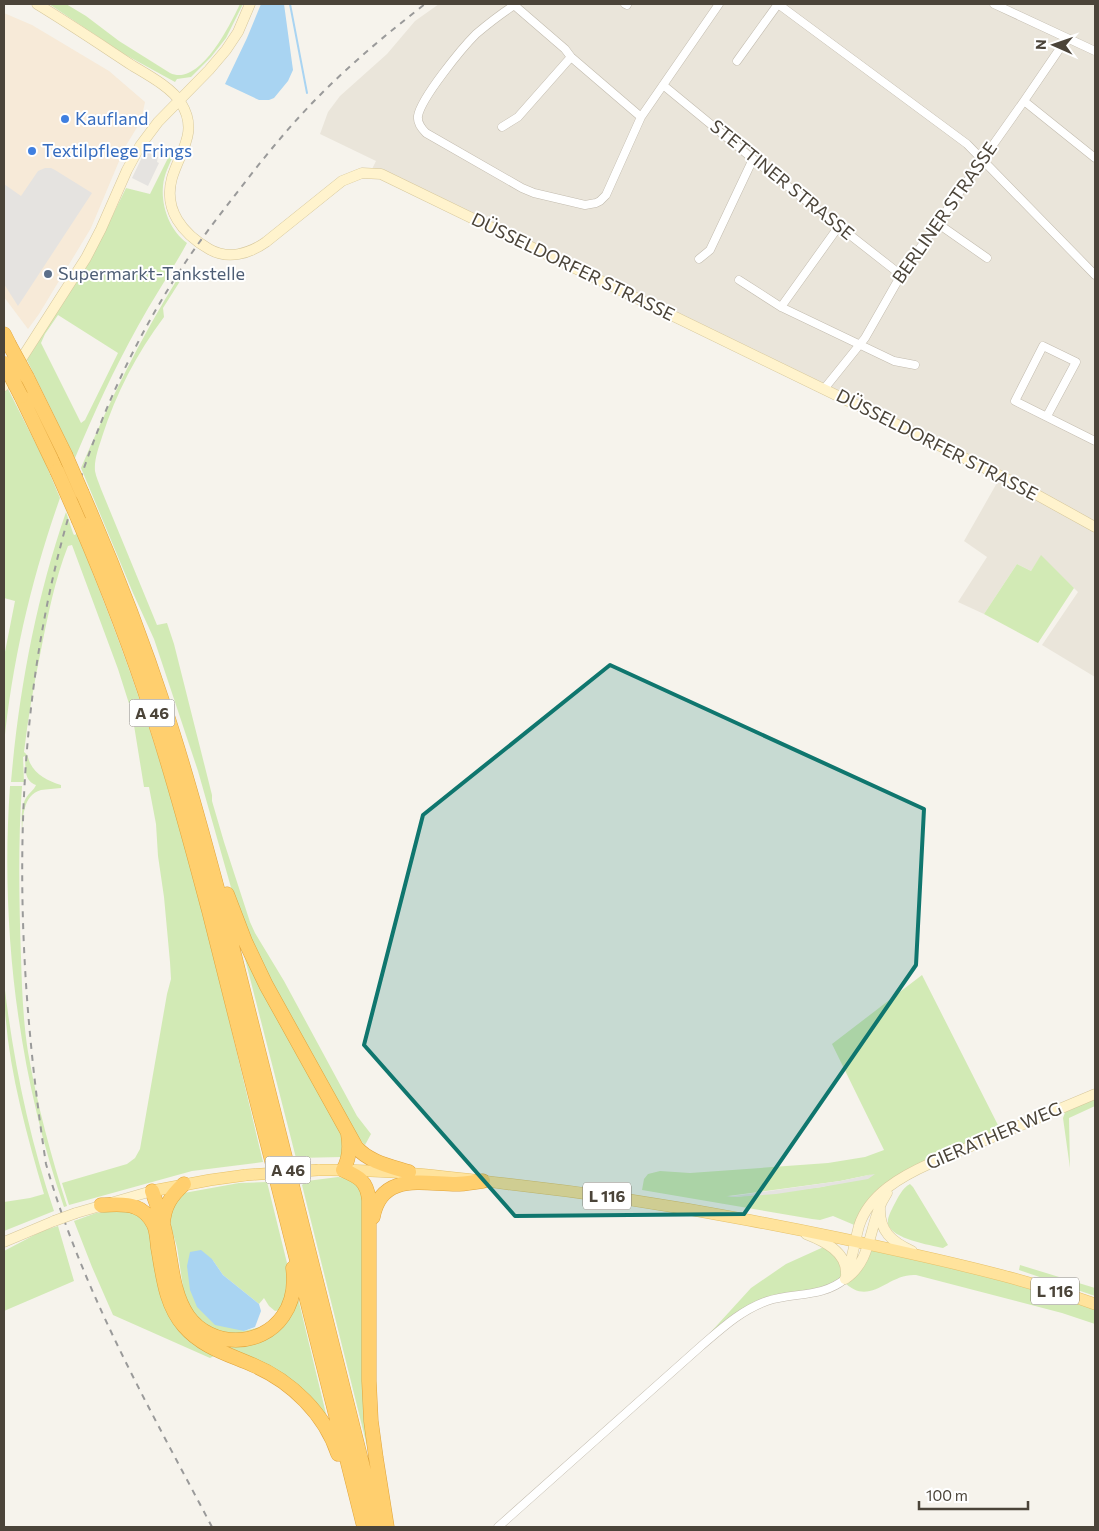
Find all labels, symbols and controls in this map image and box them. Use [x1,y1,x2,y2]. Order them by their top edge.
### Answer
north arrow [1029,20,1079,70]
text: N [1032,39,1049,50]
place label: Kaufland [75,107,148,129]
marker: Kaufland [59,113,71,125]
street label: STETTINER STRASSE [706,114,859,244]
street label: BERLINER STRASSE [887,137,1001,287]
place label: Textilpflege Frings [42,139,192,161]
marker: Textilpflege Frings [26,145,38,157]
street label: DÜSSELDORFER STRASSE [468,207,679,325]
place label: Supermarkt-Tankstelle [58,262,245,284]
marker: Supermarkt-Tankstelle [42,268,54,280]
street label: DÜSSELDORFER STRASSE [833,384,1042,505]
road number: A 46 [130,700,174,726]
street label: GIERATHER WEG [922,1097,1065,1174]
road number: A 46 [266,1156,310,1184]
road number: L 116 [583,1182,631,1210]
road number: L 116 [1031,1278,1079,1304]
scale bar [919,1478,1028,1510]
text: 100 m [926,1486,968,1504]

